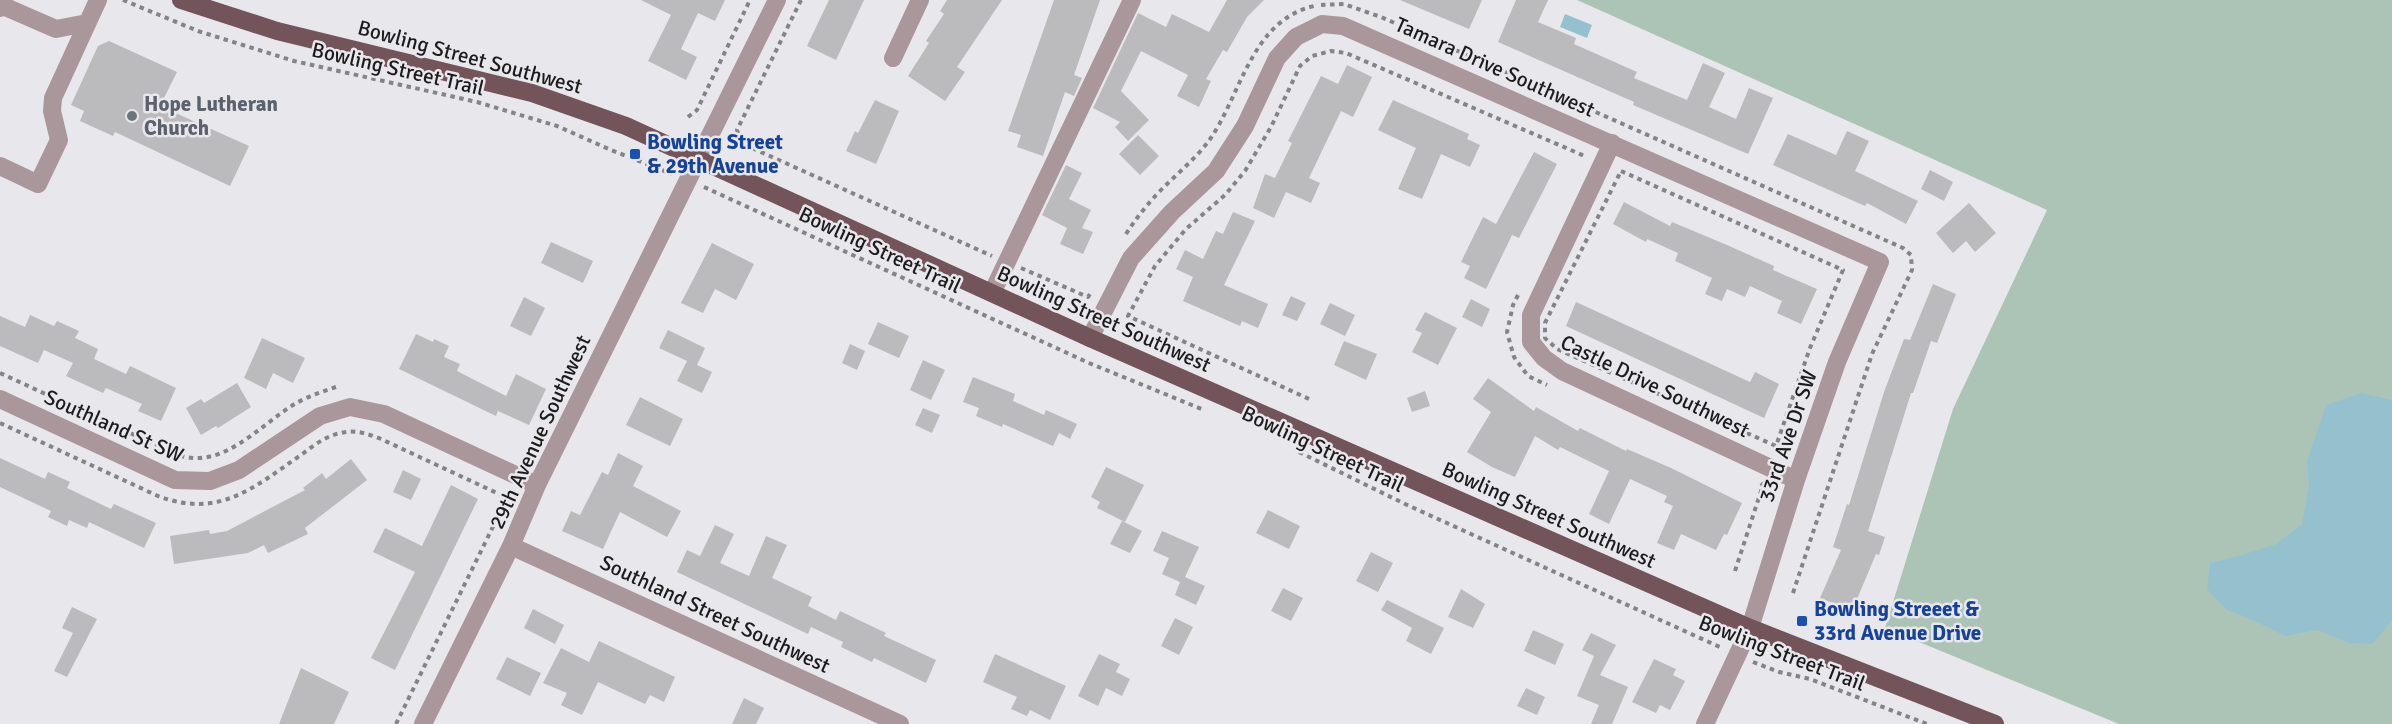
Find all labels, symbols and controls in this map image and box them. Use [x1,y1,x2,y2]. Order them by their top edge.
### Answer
street label: Tamara Drive Southwest [1391,11,1599,123]
street label: Bowling Street Southwest [355,15,585,99]
street label: Bowling Street Trail [309,37,487,101]
place label: Hope Lutheran Church [144,91,278,141]
marker: Hope Lutheran Church [125,109,139,123]
place label: Bowling Street & 29th Avenue [647,129,783,179]
marker: Bowling Street & 29th Avenue [628,147,642,161]
street label: Bowling Street Trail [795,201,965,299]
street label: Bowling Street Southwest [993,260,1215,378]
street label: Castle Drive Southwest [1556,329,1754,443]
street label: 29th Avenue Southwest [484,331,596,533]
street label: 33rd Ave Dr SW [1753,366,1823,505]
street label: Southland St SW [40,384,188,468]
street label: Bowling Street Trail [1238,400,1408,498]
street label: Bowling Street Southwest [1438,456,1660,574]
street label: Southland Street Southwest [596,549,834,679]
place label: Bowling Streeet & 33rd Avenue Drive [1814,596,1981,646]
street label: Bowling Street Trail [1695,609,1869,697]
marker: Bowling Streeet & 33rd Avenue Drive [1795,614,1809,628]

